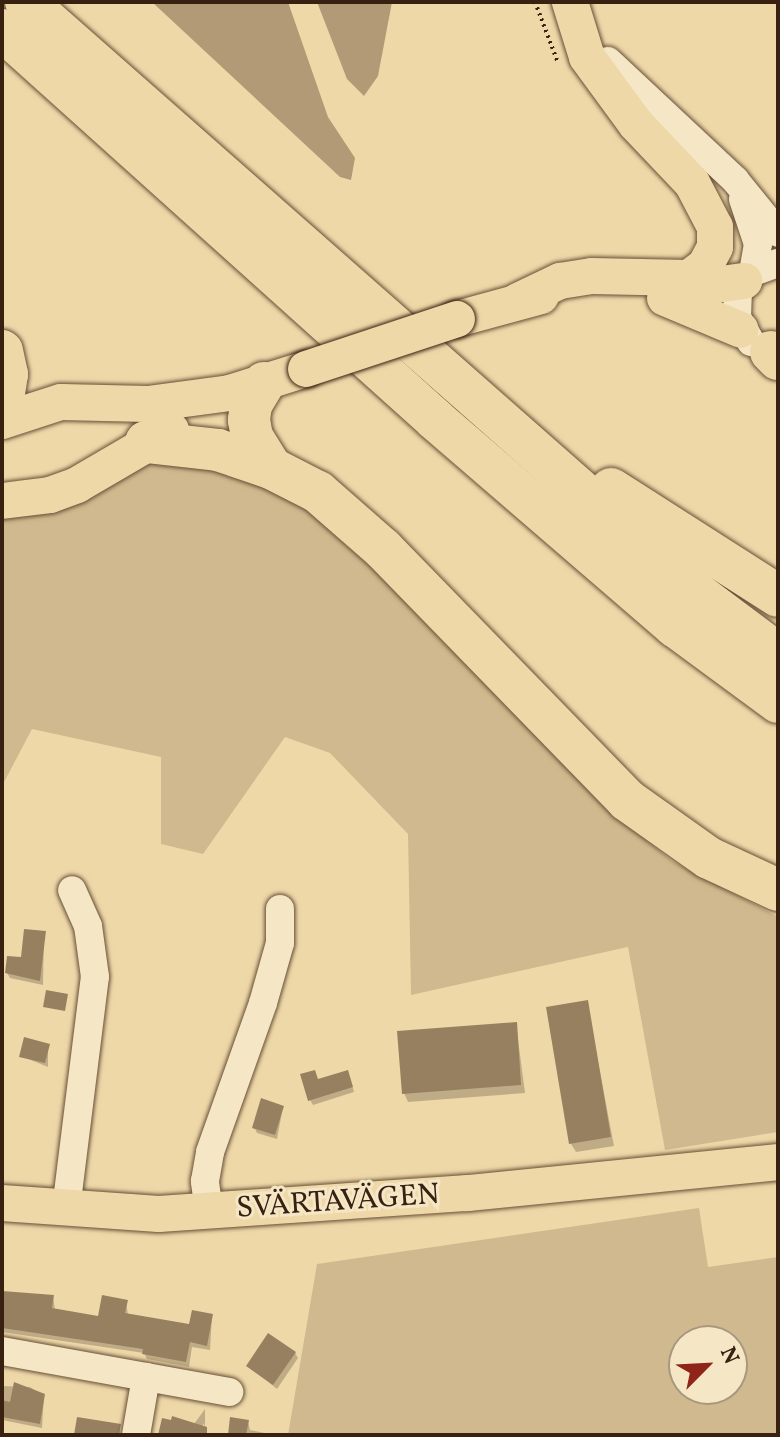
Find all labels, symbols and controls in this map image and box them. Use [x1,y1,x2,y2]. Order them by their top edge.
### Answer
street label: SVÄRTAVÄGEN [235,1177,441,1227]
north arrow [668,1325,748,1405]
text: N [711,1342,746,1369]

